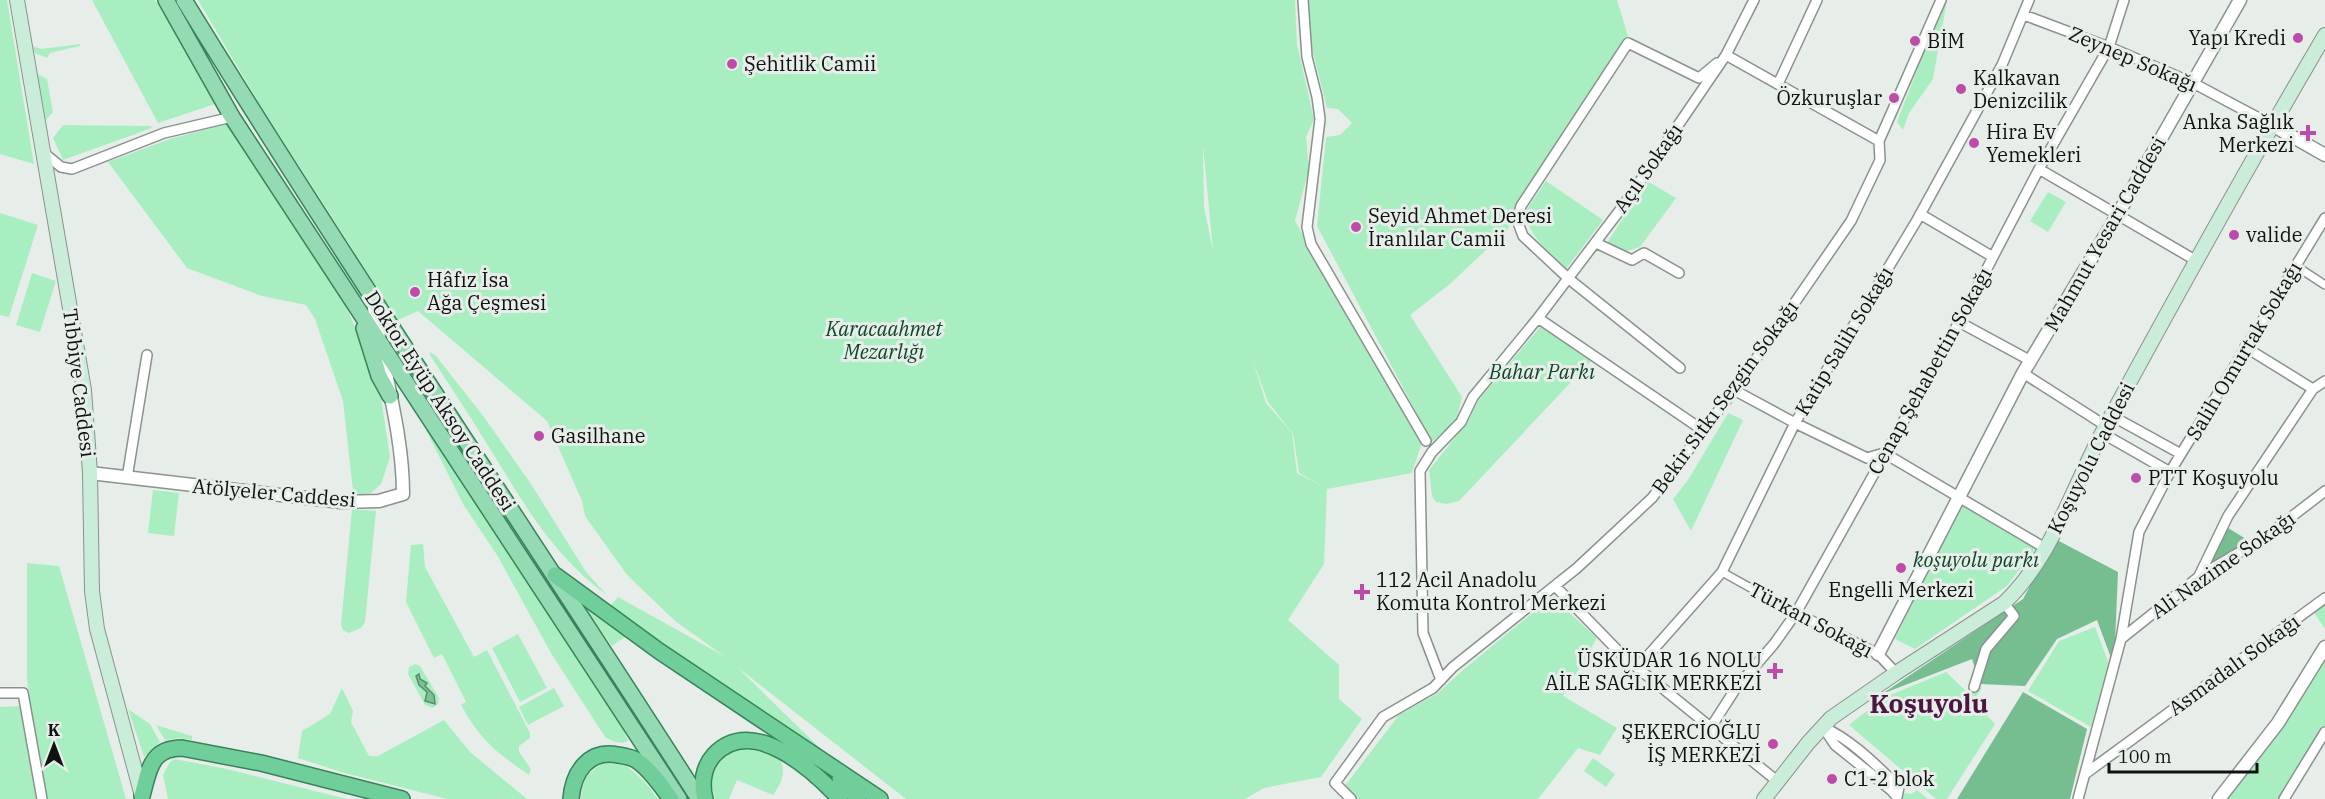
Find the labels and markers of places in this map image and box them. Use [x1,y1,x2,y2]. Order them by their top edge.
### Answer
place label: Yapı Kredi [2188,24,2286,51]
place label: BİM [1927,27,1965,54]
marker: Yapı Kredi [2291,31,2305,45]
marker: BİM [1908,34,1922,48]
place label: Şehitlik Camii [744,50,876,77]
marker: Şehitlik Camii [725,57,739,71]
place label: Kalkavan Denizcilik [1973,64,2068,114]
marker: Kalkavan Denizcilik [1954,82,1968,96]
place label: Özkuruşlar [1776,84,1882,111]
marker: Özkuruşlar [1887,91,1901,105]
place label: Anka Sağlık Merkezi [2183,108,2294,158]
place label: Hira Ev Yemekleri [1986,118,2081,168]
marker: Anka Sağlık Merkezi [2299,124,2317,142]
marker: Hira Ev Yemekleri [1967,136,1981,150]
place label: Seyid Ahmet Deresi İranlılar Camii [1368,202,1552,252]
marker: Seyid Ahmet Deresi İranlılar Camii [1349,220,1363,234]
place label: valide [2246,221,2303,248]
marker: valide [2227,228,2241,242]
place label: Hâfız İsa Ağa Çeşmesi [427,266,546,316]
marker: Hâfız İsa Ağa Çeşmesi [408,285,422,299]
place label: Gasilhane [551,422,646,449]
marker: Gasilhane [532,429,546,443]
place label: PTT Koşuyolu [2148,464,2279,491]
marker: PTT Koşuyolu [2129,471,2143,485]
marker: Engelli Merkezi [1894,561,1908,575]
place label: 112 Acil Anadolu Komuta Kontrol Merkezi [1376,566,1606,616]
place label: Engelli Merkezi [1828,576,1974,603]
marker: 112 Acil Anadolu Komuta Kontrol Merkezi [1353,583,1371,601]
place label: ÜSKÜDAR 16 NOLU AİLE SAĞLIK MERKEZİ [1545,646,1762,696]
marker: ÜSKÜDAR 16 NOLU AİLE SAĞLIK MERKEZİ [1766,662,1784,680]
place label: ŞEKERCİOĞLU İŞ MERKEZİ [1622,718,1761,768]
marker: ŞEKERCİOĞLU İŞ MERKEZİ [1766,737,1780,751]
place label: C1-2 blok [1844,765,1935,792]
marker: C1-2 blok [1825,772,1839,786]

